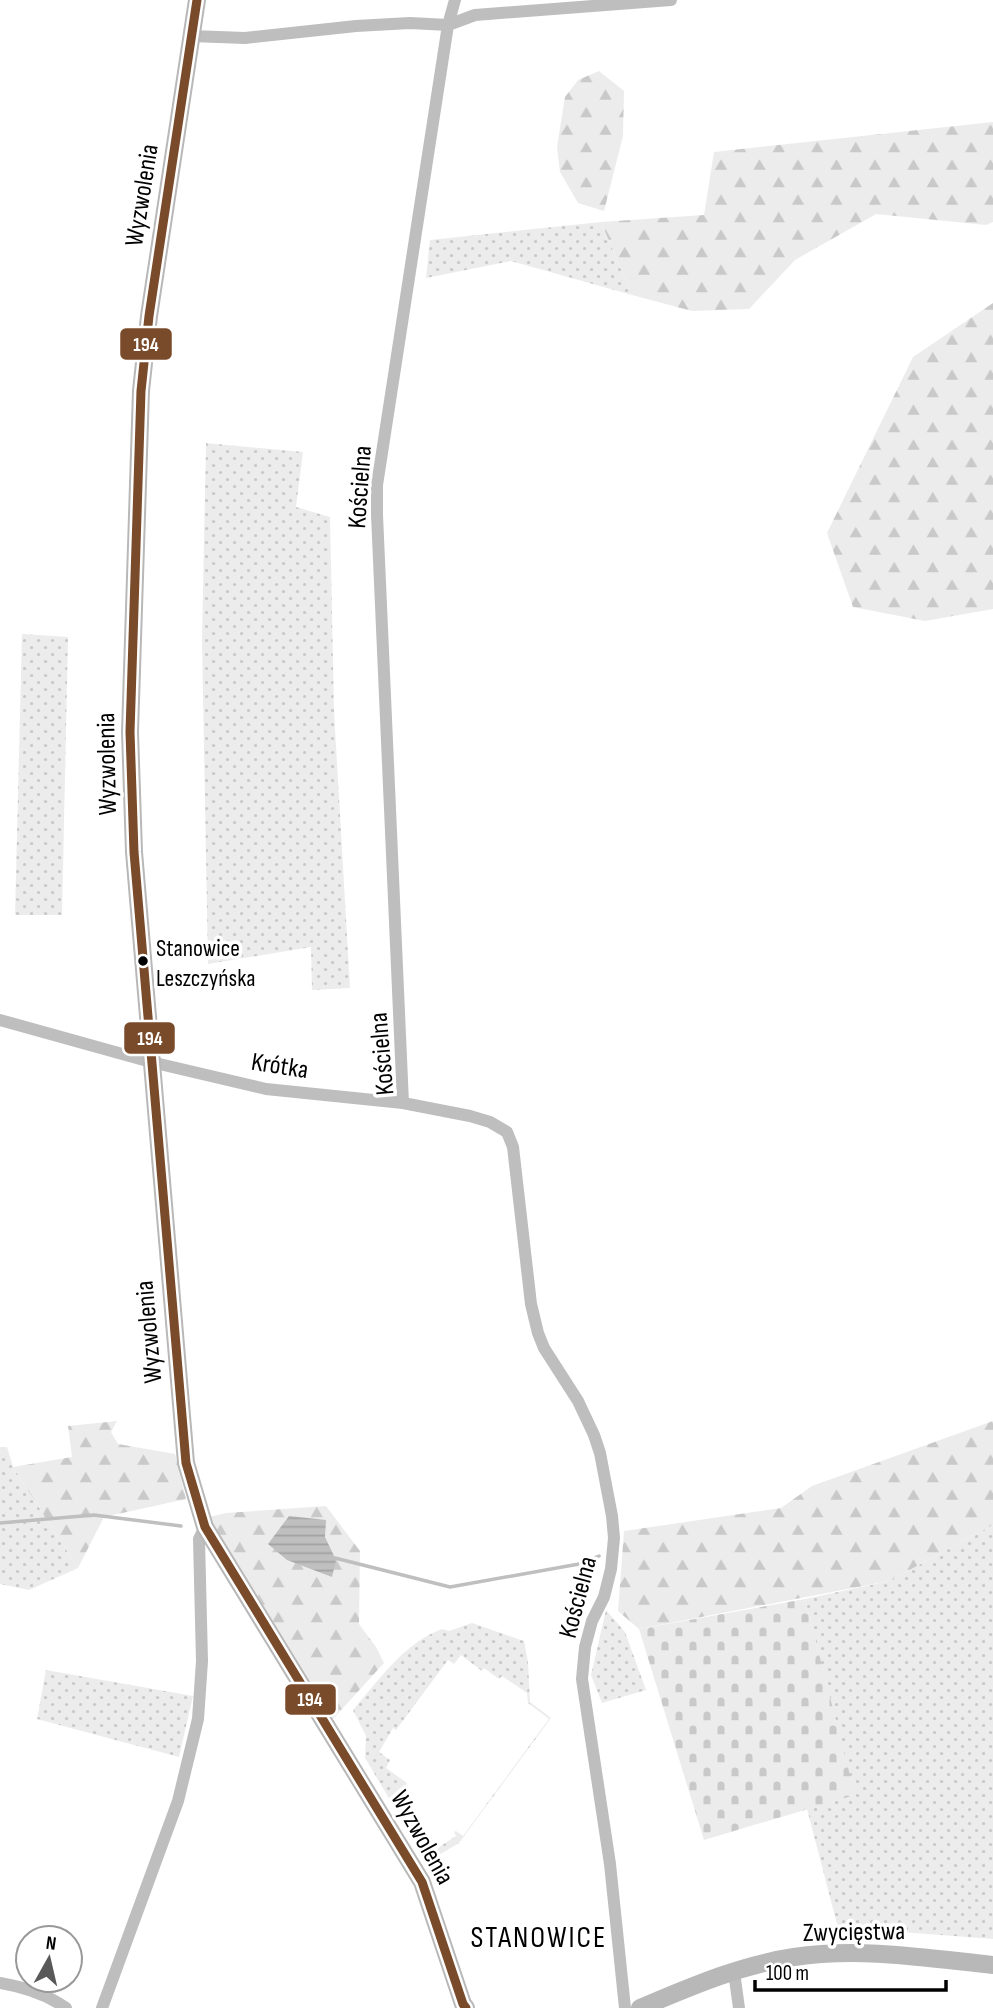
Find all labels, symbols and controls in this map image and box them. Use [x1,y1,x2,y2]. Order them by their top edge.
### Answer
street label: Wyzwolenia [119,142,166,248]
line badge: 194 [119,327,173,361]
text: 194 [133,334,159,357]
street label: Kościelna [342,445,379,530]
street label: Wyzwolenia [91,712,124,816]
place label: Stanowice Leszczyńska [156,934,256,993]
marker: Stanowice Leszczyńska [136,954,150,968]
street label: Kościelna [363,1011,402,1097]
line badge: 194 [123,1021,176,1055]
text: 194 [137,1028,163,1051]
street label: Krótka [249,1047,311,1086]
street label: Wyzwolenia [130,1279,169,1384]
street label: Kościelna [553,1553,604,1642]
line badge: 194 [284,1683,337,1716]
text: 194 [297,1689,323,1712]
street label: Wyzwolenia [383,1785,460,1890]
street label: Zwycięstwa [803,1916,905,1949]
district label: STANOWICE [471,1920,607,1956]
north arrow [14,1924,84,1994]
text: N [45,1932,58,1956]
scale bar [755,1948,946,1992]
text: 100 m [766,1961,809,1986]

